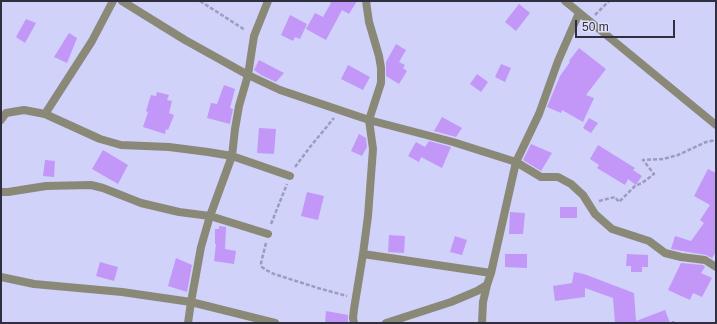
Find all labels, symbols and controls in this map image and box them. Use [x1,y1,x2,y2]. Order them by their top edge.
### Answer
scale bar [577,12,677,38]
text: 50 m [582,20,609,34]

